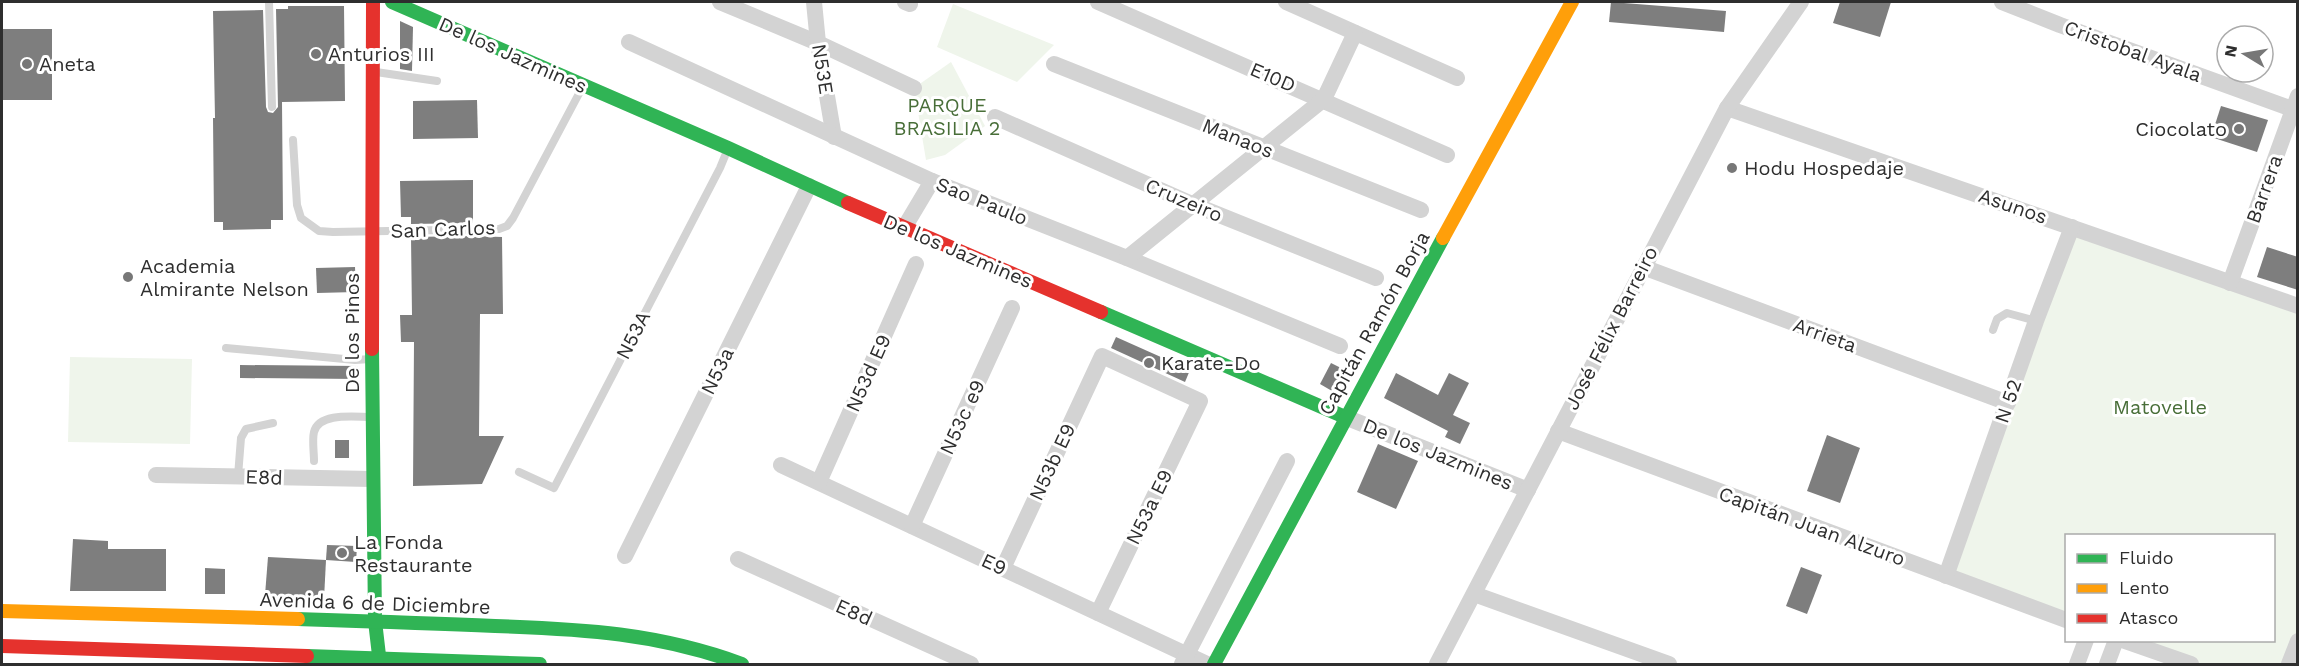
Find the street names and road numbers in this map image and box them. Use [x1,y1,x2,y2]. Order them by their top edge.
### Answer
street label: De los Jazmines [435,12,591,98]
street label: Cristobal Ayala [2061,15,2205,87]
street label: N53E [807,42,839,96]
street label: E10D [1246,57,1300,97]
street label: Manaos [1199,113,1277,163]
street label: Barrera [2241,151,2287,227]
street label: Sao Paulo [933,172,1031,230]
street label: Cruzeiro [1142,173,1226,227]
street label: Asunos [1976,183,2050,229]
street label: De los Jazmines [880,209,1036,293]
street label: San Carlos [390,215,496,243]
street label: Capitán Ramón Borja [1313,227,1435,419]
street label: José Félix Barreiro [1559,242,1663,414]
street label: De los Pinos [340,273,364,393]
street label: N53A [611,307,655,363]
street label: Arrieta [1790,312,1860,358]
street label: N53d E9 [840,330,896,416]
street label: N53a [695,344,739,398]
street label: N53c e9 [934,376,990,458]
street label: N 52 [1989,376,2027,426]
street label: De los Jazmines [1360,413,1516,495]
street label: N53b E9 [1024,420,1080,504]
street label: E8d [245,464,283,490]
street label: N53a E9 [1121,465,1177,549]
street label: Capitán Juan Alzuro [1715,481,1909,571]
street label: E9 [978,548,1010,580]
street label: Avenida 6 de Diciembre [259,587,491,619]
street label: E8d [832,593,876,631]

